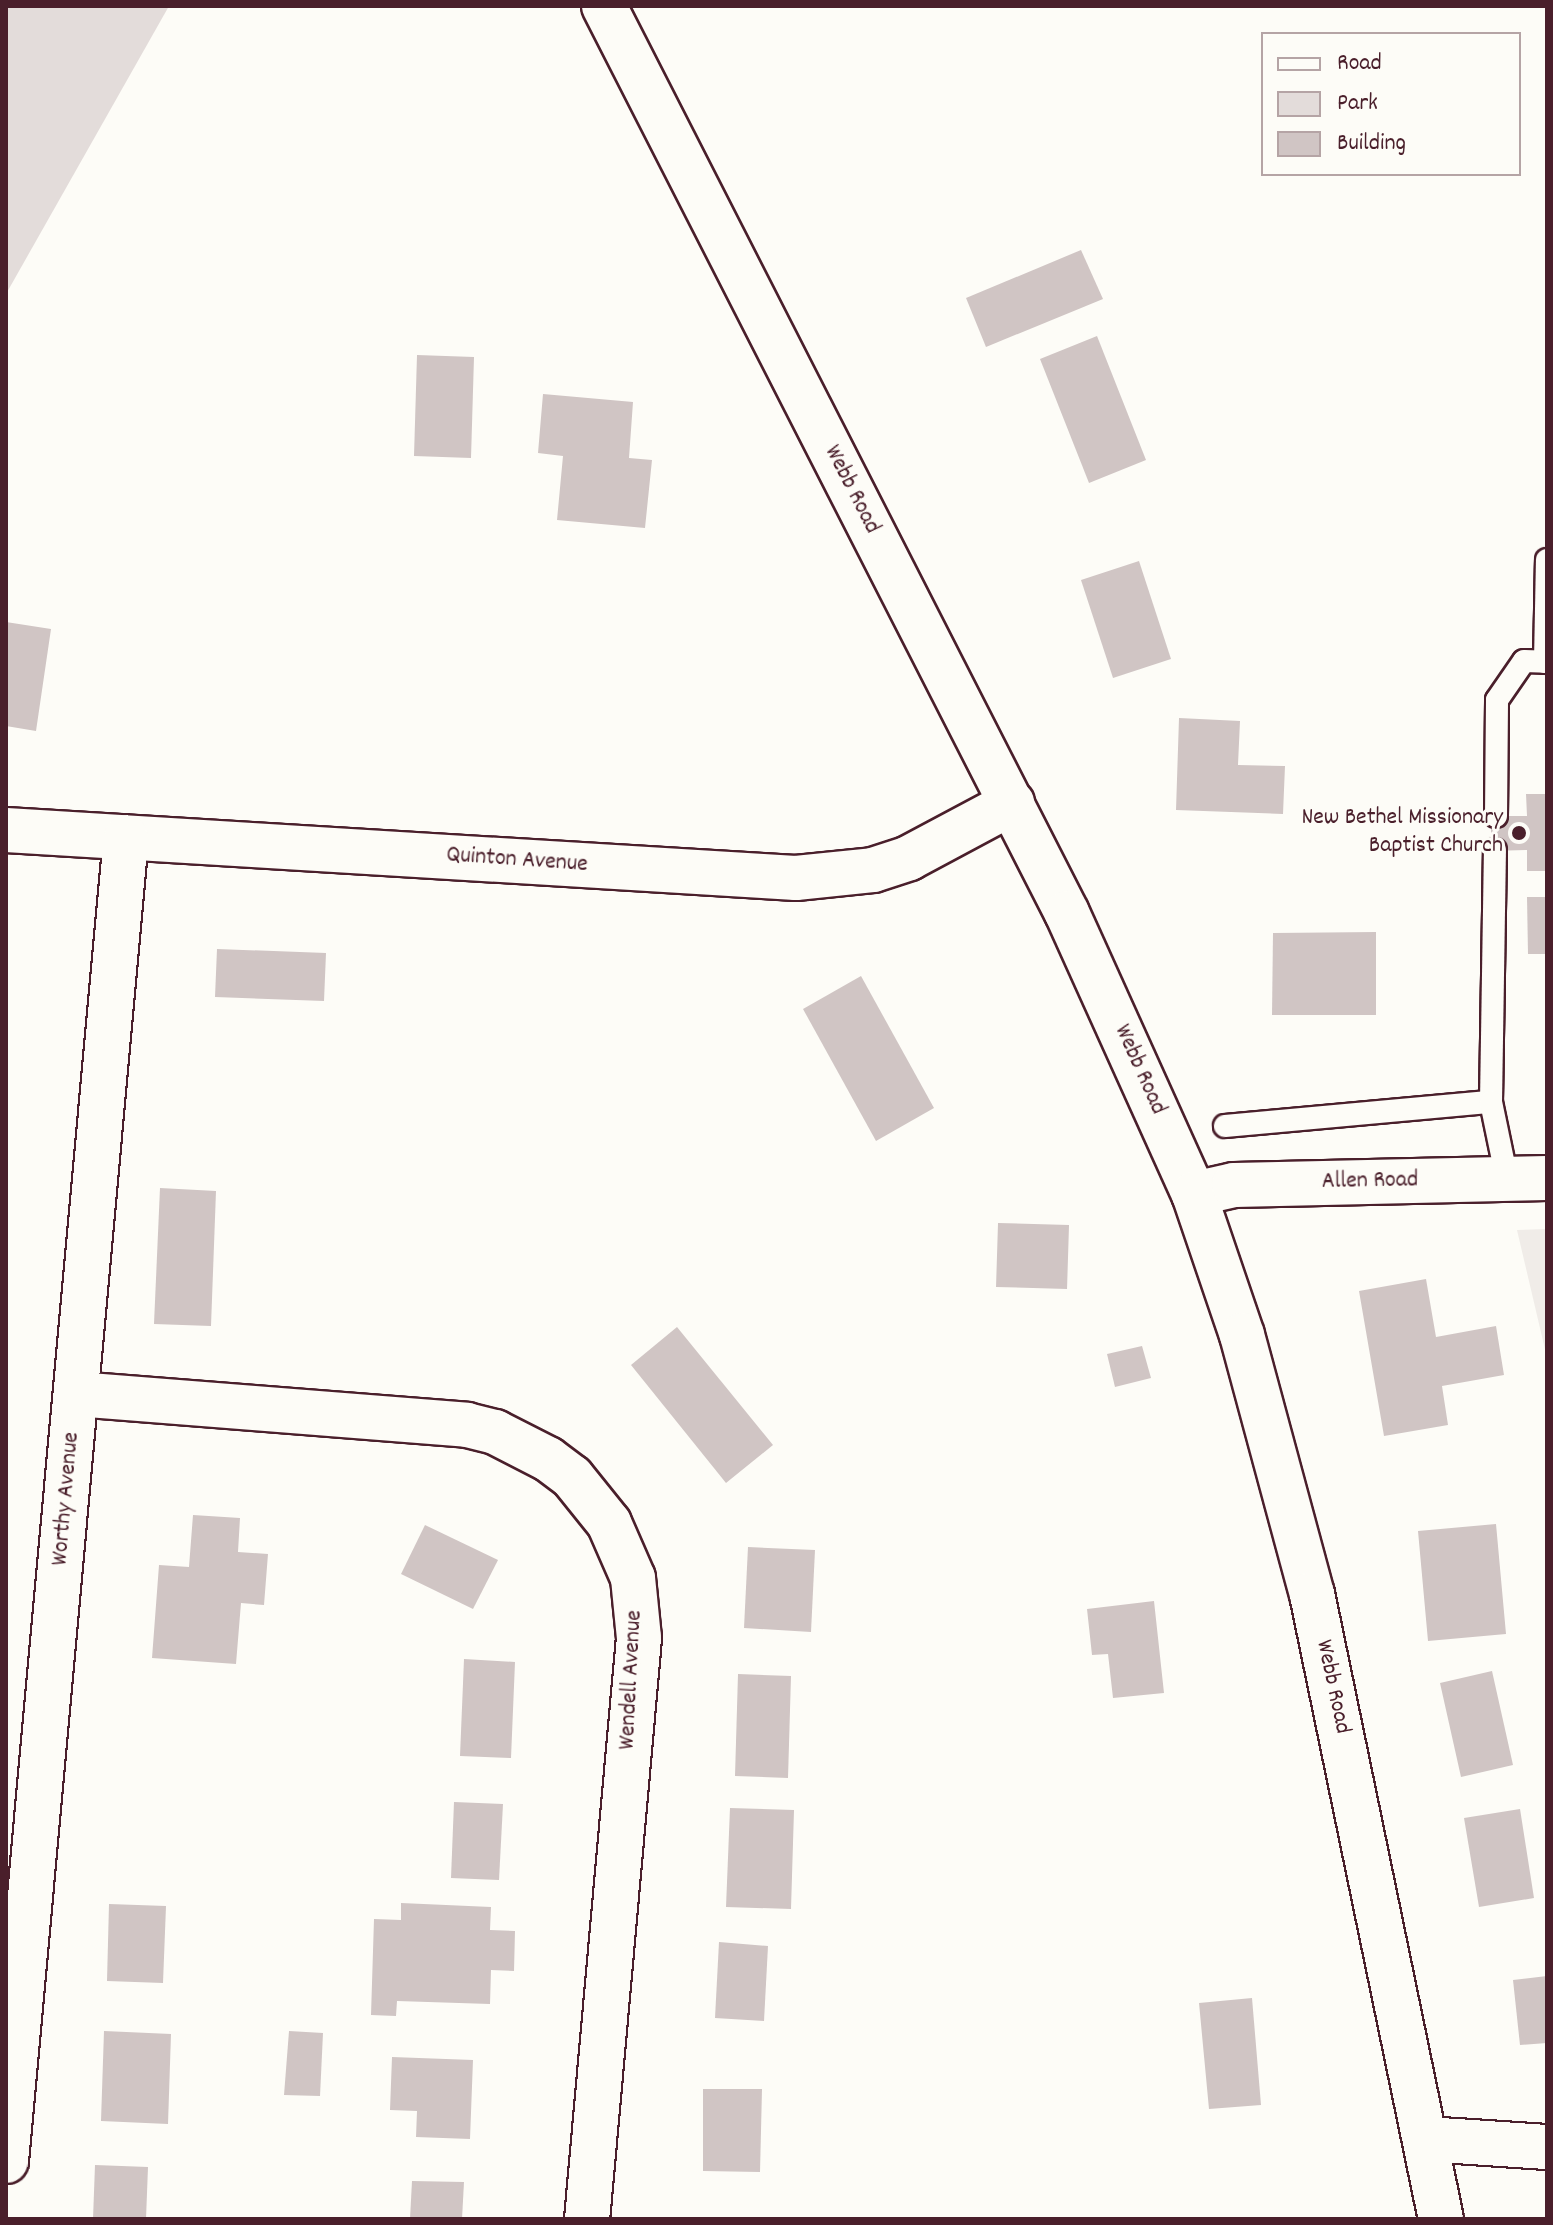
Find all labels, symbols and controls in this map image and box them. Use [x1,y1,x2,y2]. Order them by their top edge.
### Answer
legend [1261,32,1521,176]
text: Road [1337,47,1382,81]
text: Park [1337,87,1378,121]
text: Building [1337,127,1406,161]
street label: Webb Road [816,441,886,539]
place label: New Bethel Missionary Baptist Church [1301,805,1503,861]
marker: New Bethel Missionary Baptist Church [1510,824,1528,842]
street label: Quinton Avenue [445,842,589,880]
street label: Webb Road [1106,1021,1172,1119]
street label: Allen Road [1321,1167,1419,1197]
street label: Worthy Avenue [47,1431,87,1567]
street label: Wendell Avenue [614,1609,650,1751]
street label: Webb Road [1308,1637,1356,1737]

